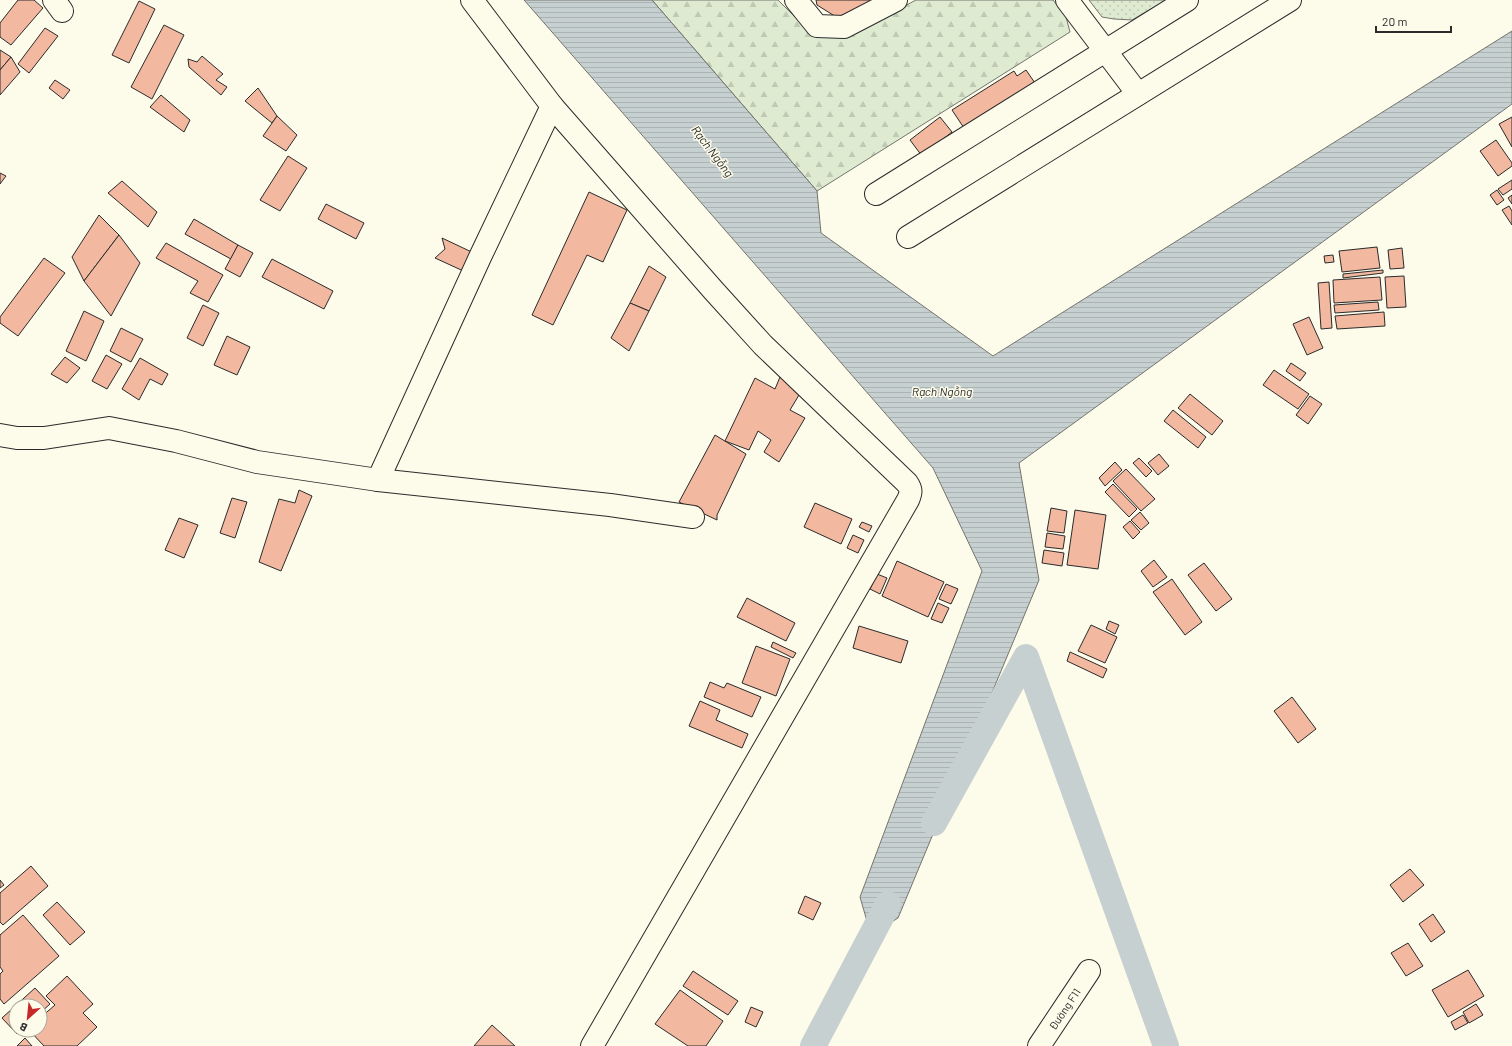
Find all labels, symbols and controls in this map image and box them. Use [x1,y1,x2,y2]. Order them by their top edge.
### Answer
scale bar [1376,8,1451,34]
text: 20 m [1382,14,1408,28]
water label: Rạch Ngỗng [689,123,737,179]
water label: Rạch Ngỗng [912,384,972,398]
street label: Đường F11 [1045,985,1082,1032]
north arrow [8,998,48,1038]
text: B [17,1020,29,1035]

